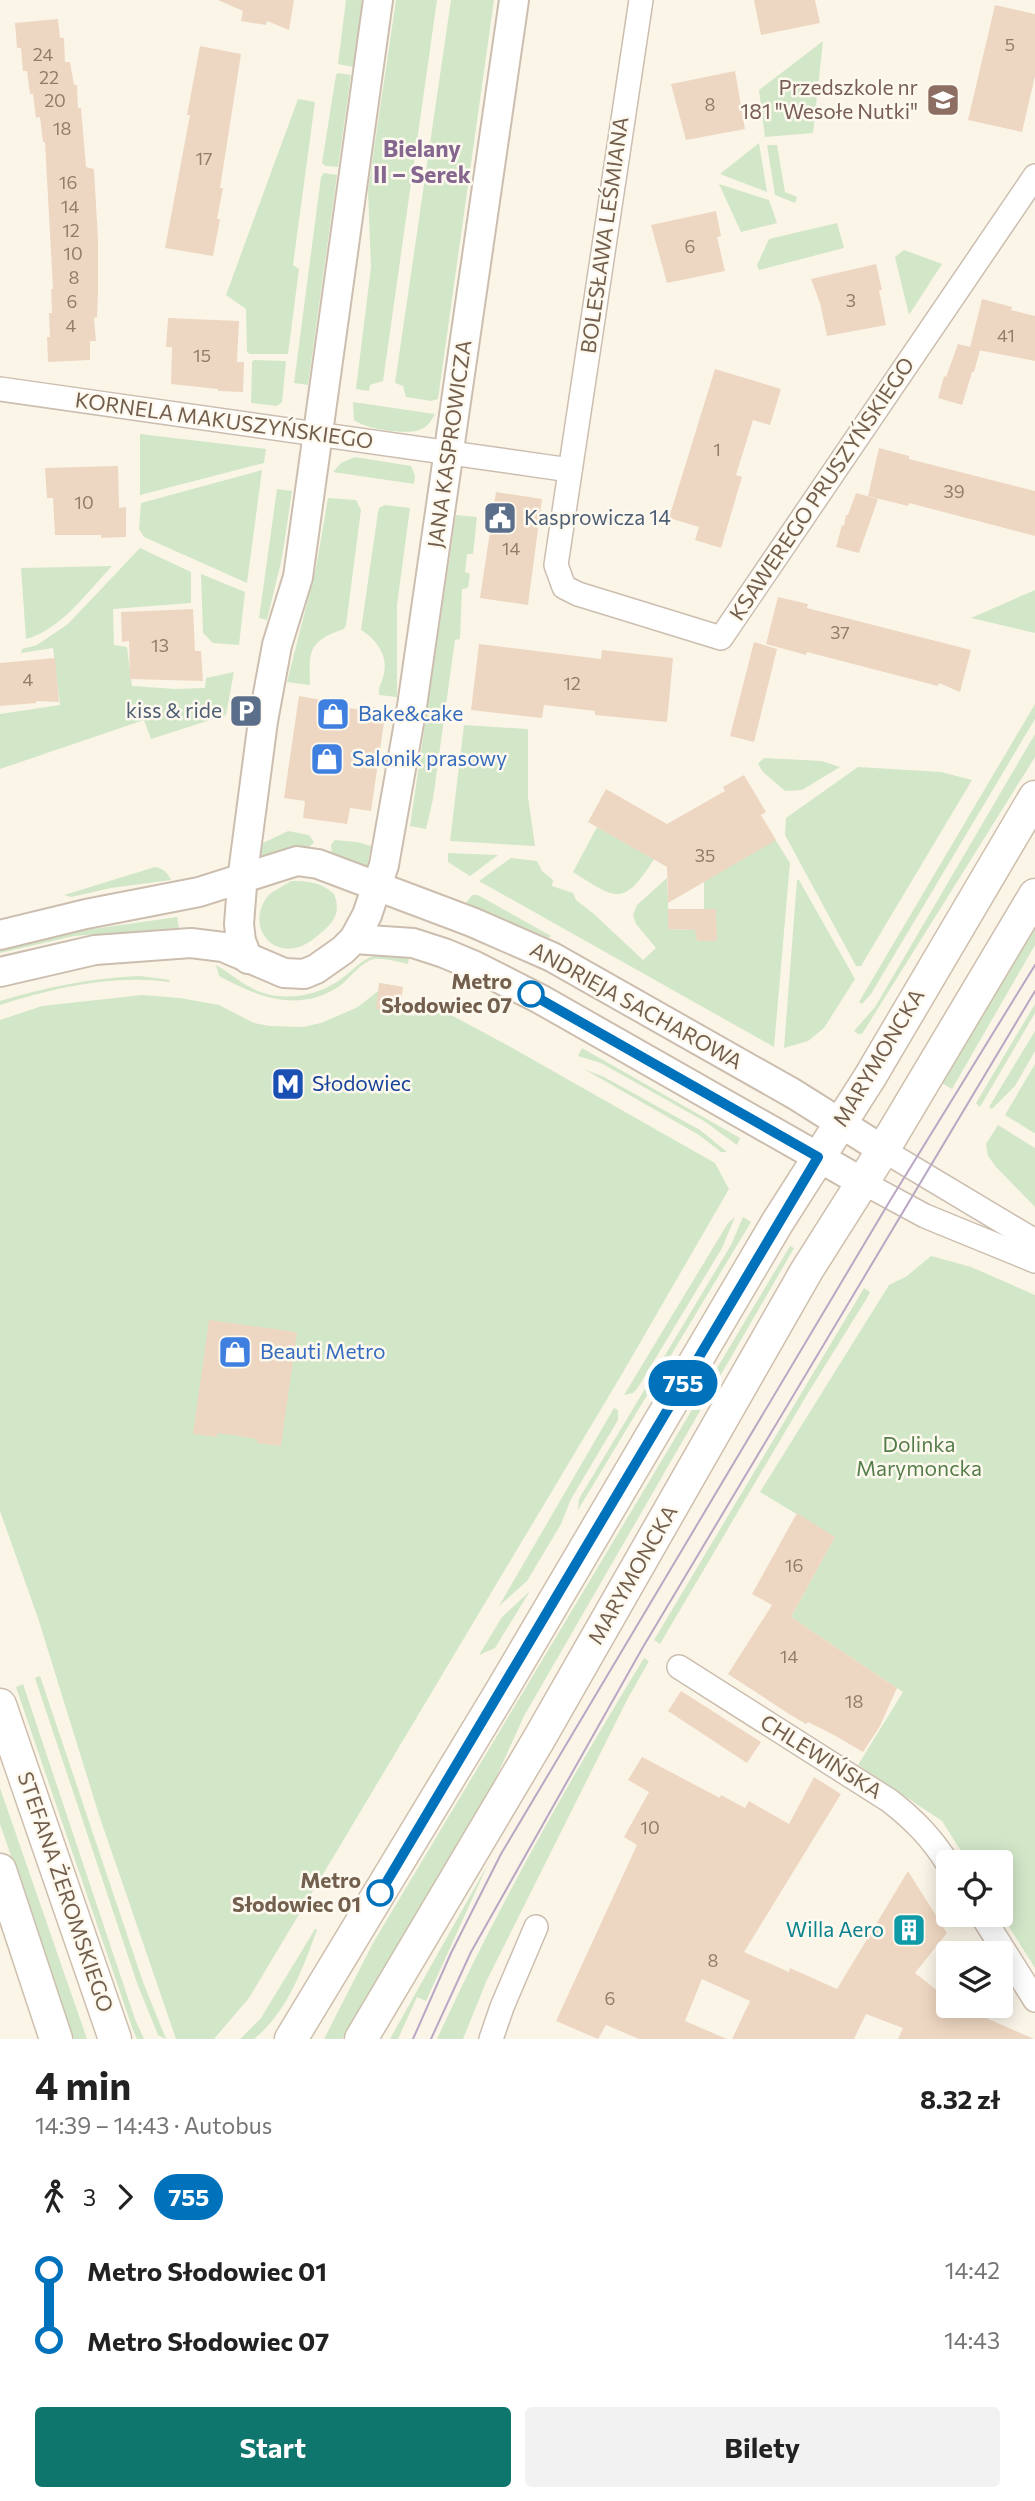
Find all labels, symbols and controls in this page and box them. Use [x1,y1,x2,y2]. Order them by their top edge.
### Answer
house number: 5 [1005,33,1015,55]
house number: 24 [33,43,53,65]
house number: 22 [39,66,59,88]
place label: Przedszkole nr 181 "Wesołe Nutki" [740,74,918,123]
school or university icon: Przedszkole nr 181 "Wesołe Nutki" [924,81,962,119]
house number: 20 [44,89,66,111]
house number: 8 [705,93,716,115]
street label: BOLESŁAWA LEŚMIANA [575,115,633,355]
house number: 18 [53,117,71,139]
district label: Bielany II – Serek [373,134,471,188]
house number: 17 [195,147,213,169]
house number: 16 [59,171,77,193]
house number: 14 [61,195,79,217]
house number: 12 [62,219,80,241]
house number: 6 [685,235,695,257]
house number: 10 [63,242,83,264]
house number: 8 [69,266,80,288]
house number: 3 [846,289,856,311]
house number: 6 [67,290,77,312]
house number: 4 [66,314,77,336]
house number: 41 [997,324,1015,346]
street label: JANA KASPROWICZA [422,338,475,549]
house number: 15 [193,344,211,366]
street label: KSAWEREGO PRUSZYŃSKIEGO [723,352,918,624]
street label: KORNELA MAKUSZYŃSKIEGO [74,386,375,453]
house number: 1 [713,438,721,460]
house number: 39 [943,480,965,502]
house number: 10 [74,491,94,513]
public building icon: Kasprowicza 14 [481,499,519,537]
place label: Kasprowicza 14 [524,504,671,529]
house number: 14 [502,537,520,559]
house number: 37 [830,621,850,643]
house number: 13 [151,634,169,656]
house number: 4 [23,668,34,690]
house number: 12 [563,672,581,694]
parking icon: kiss & ride [227,692,265,730]
shop icon: Bake&cake [314,695,352,733]
place label: kiss & ride [126,697,222,722]
place label: Bake&cake [358,700,463,725]
shop icon: Salonik prasowy [308,740,346,778]
place label: Salonik prasowy [352,745,507,770]
house number: 35 [695,844,715,866]
street label: ANDRIEJA SACHAROWA [526,936,747,1073]
place label: Metro Słodowiec 07 [381,968,512,1017]
marker: Metro Słodowiec 07 [518,981,544,1007]
street label: MARYMONCKA [827,984,929,1131]
metro station icon: Słodowiec [269,1065,307,1103]
place label: Słodowiec [312,1070,411,1095]
shop icon: Beauti Metro [216,1333,254,1371]
place label: Beauti Metro [260,1338,386,1363]
line badge: 755 [643,1360,723,1406]
text: 755 [662,1368,704,1397]
park label: Dolinka Marymoncka [856,1431,982,1480]
street label: MARYMONCKA [582,1500,682,1648]
house number: 16 [785,1554,803,1576]
house number: 14 [780,1645,798,1667]
house number: 18 [845,1690,863,1712]
street label: CHLEWIŃSKA [756,1708,887,1803]
street label: STEFANA ŻEROMSKIEGO [13,1768,119,2015]
house number: 10 [640,1816,660,1838]
map controls [936,1850,1013,2018]
button: locate [936,1850,1013,1927]
place label: Metro Słodowiec 01 [232,1867,361,1916]
marker: Metro Słodowiec 01 [367,1880,393,1906]
building icon: Willa Aero [890,1911,928,1949]
place label: Willa Aero [786,1916,884,1941]
button: layers [936,1941,1013,2018]
house number: 8 [708,1949,719,1971]
house number: 6 [605,1987,615,2009]
text: 4 min [35,2061,131,2108]
text: 8.32 zł [920,2083,1000,2114]
text: 14:39 – 14:43 · Autobus [35,2111,272,2139]
icon: walk [35,2178,73,2216]
icon: forward [106,2178,144,2216]
text: 755 [168,2182,209,2211]
text: 3 [83,2183,96,2211]
text: Metro Słodowiec 01 [87,2255,327,2286]
text: 14:42 [945,2256,1000,2284]
text: Metro Słodowiec 07 [87,2325,329,2356]
text: 14:43 [944,2326,1000,2354]
button: Start [35,2407,511,2487]
button: Bilety [525,2407,1000,2487]

